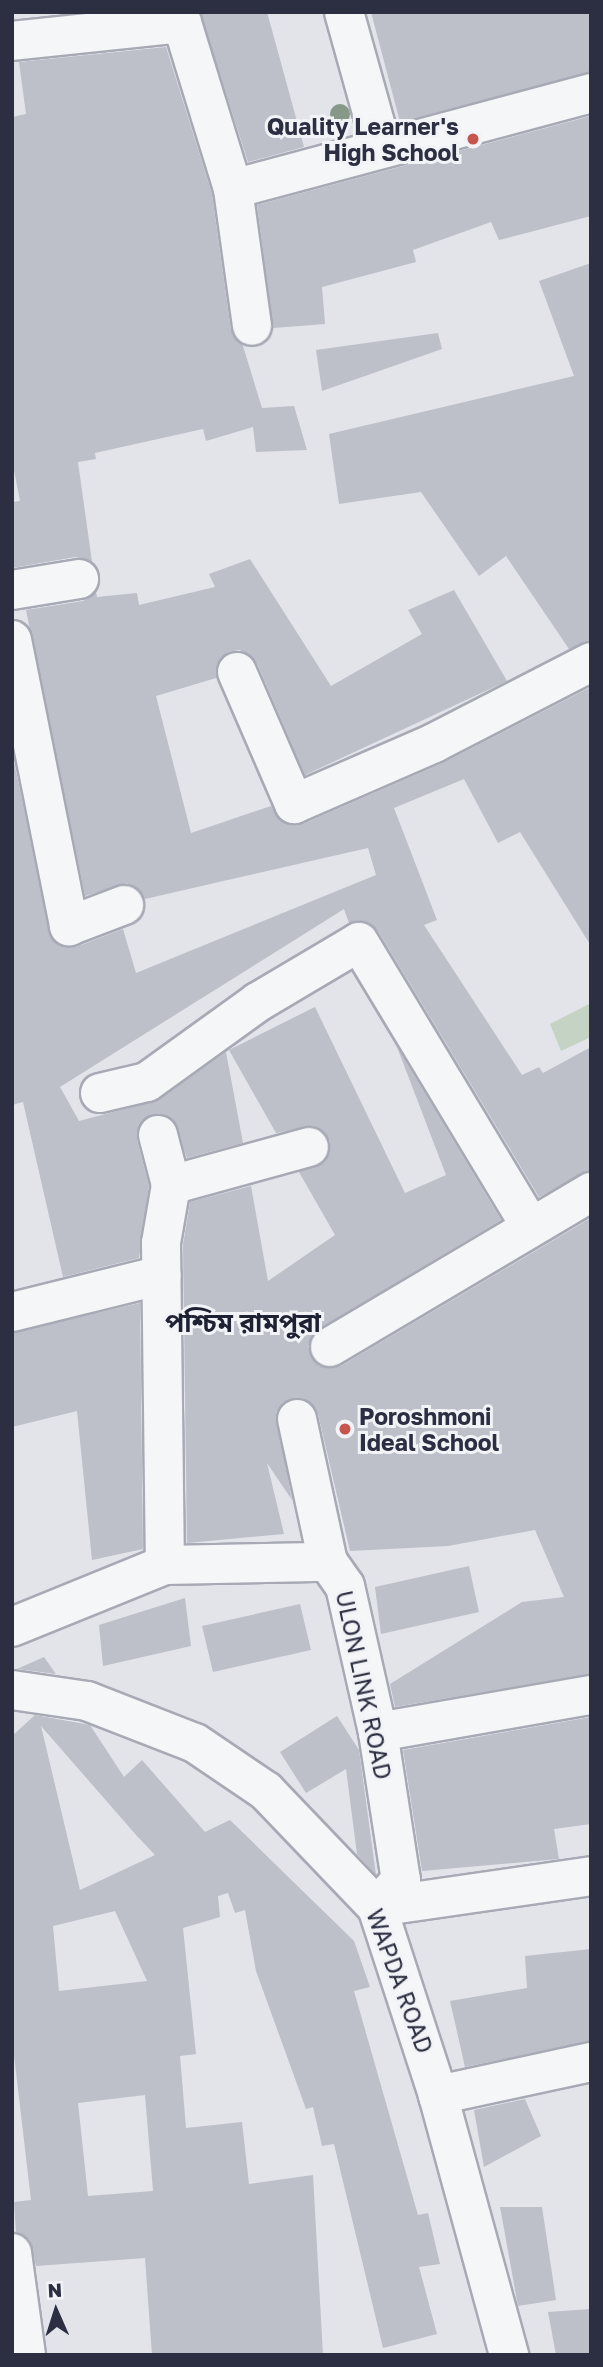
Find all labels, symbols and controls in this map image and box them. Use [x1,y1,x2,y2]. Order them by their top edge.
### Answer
place label: Quality Learner's High School [267,112,459,166]
marker: Quality Learner's High School [465,131,481,147]
district label: পশ্চিম রামপুরা [165,1307,321,1339]
place label: Poroshmoni Ideal School [359,1402,499,1456]
marker: Poroshmoni Ideal School [337,1421,353,1437]
street label: ULON LINK ROAD [331,1588,397,1782]
street label: WAPDA ROAD [361,1905,439,2057]
north arrow [21,2276,91,2346]
text: N [47,2278,63,2301]

